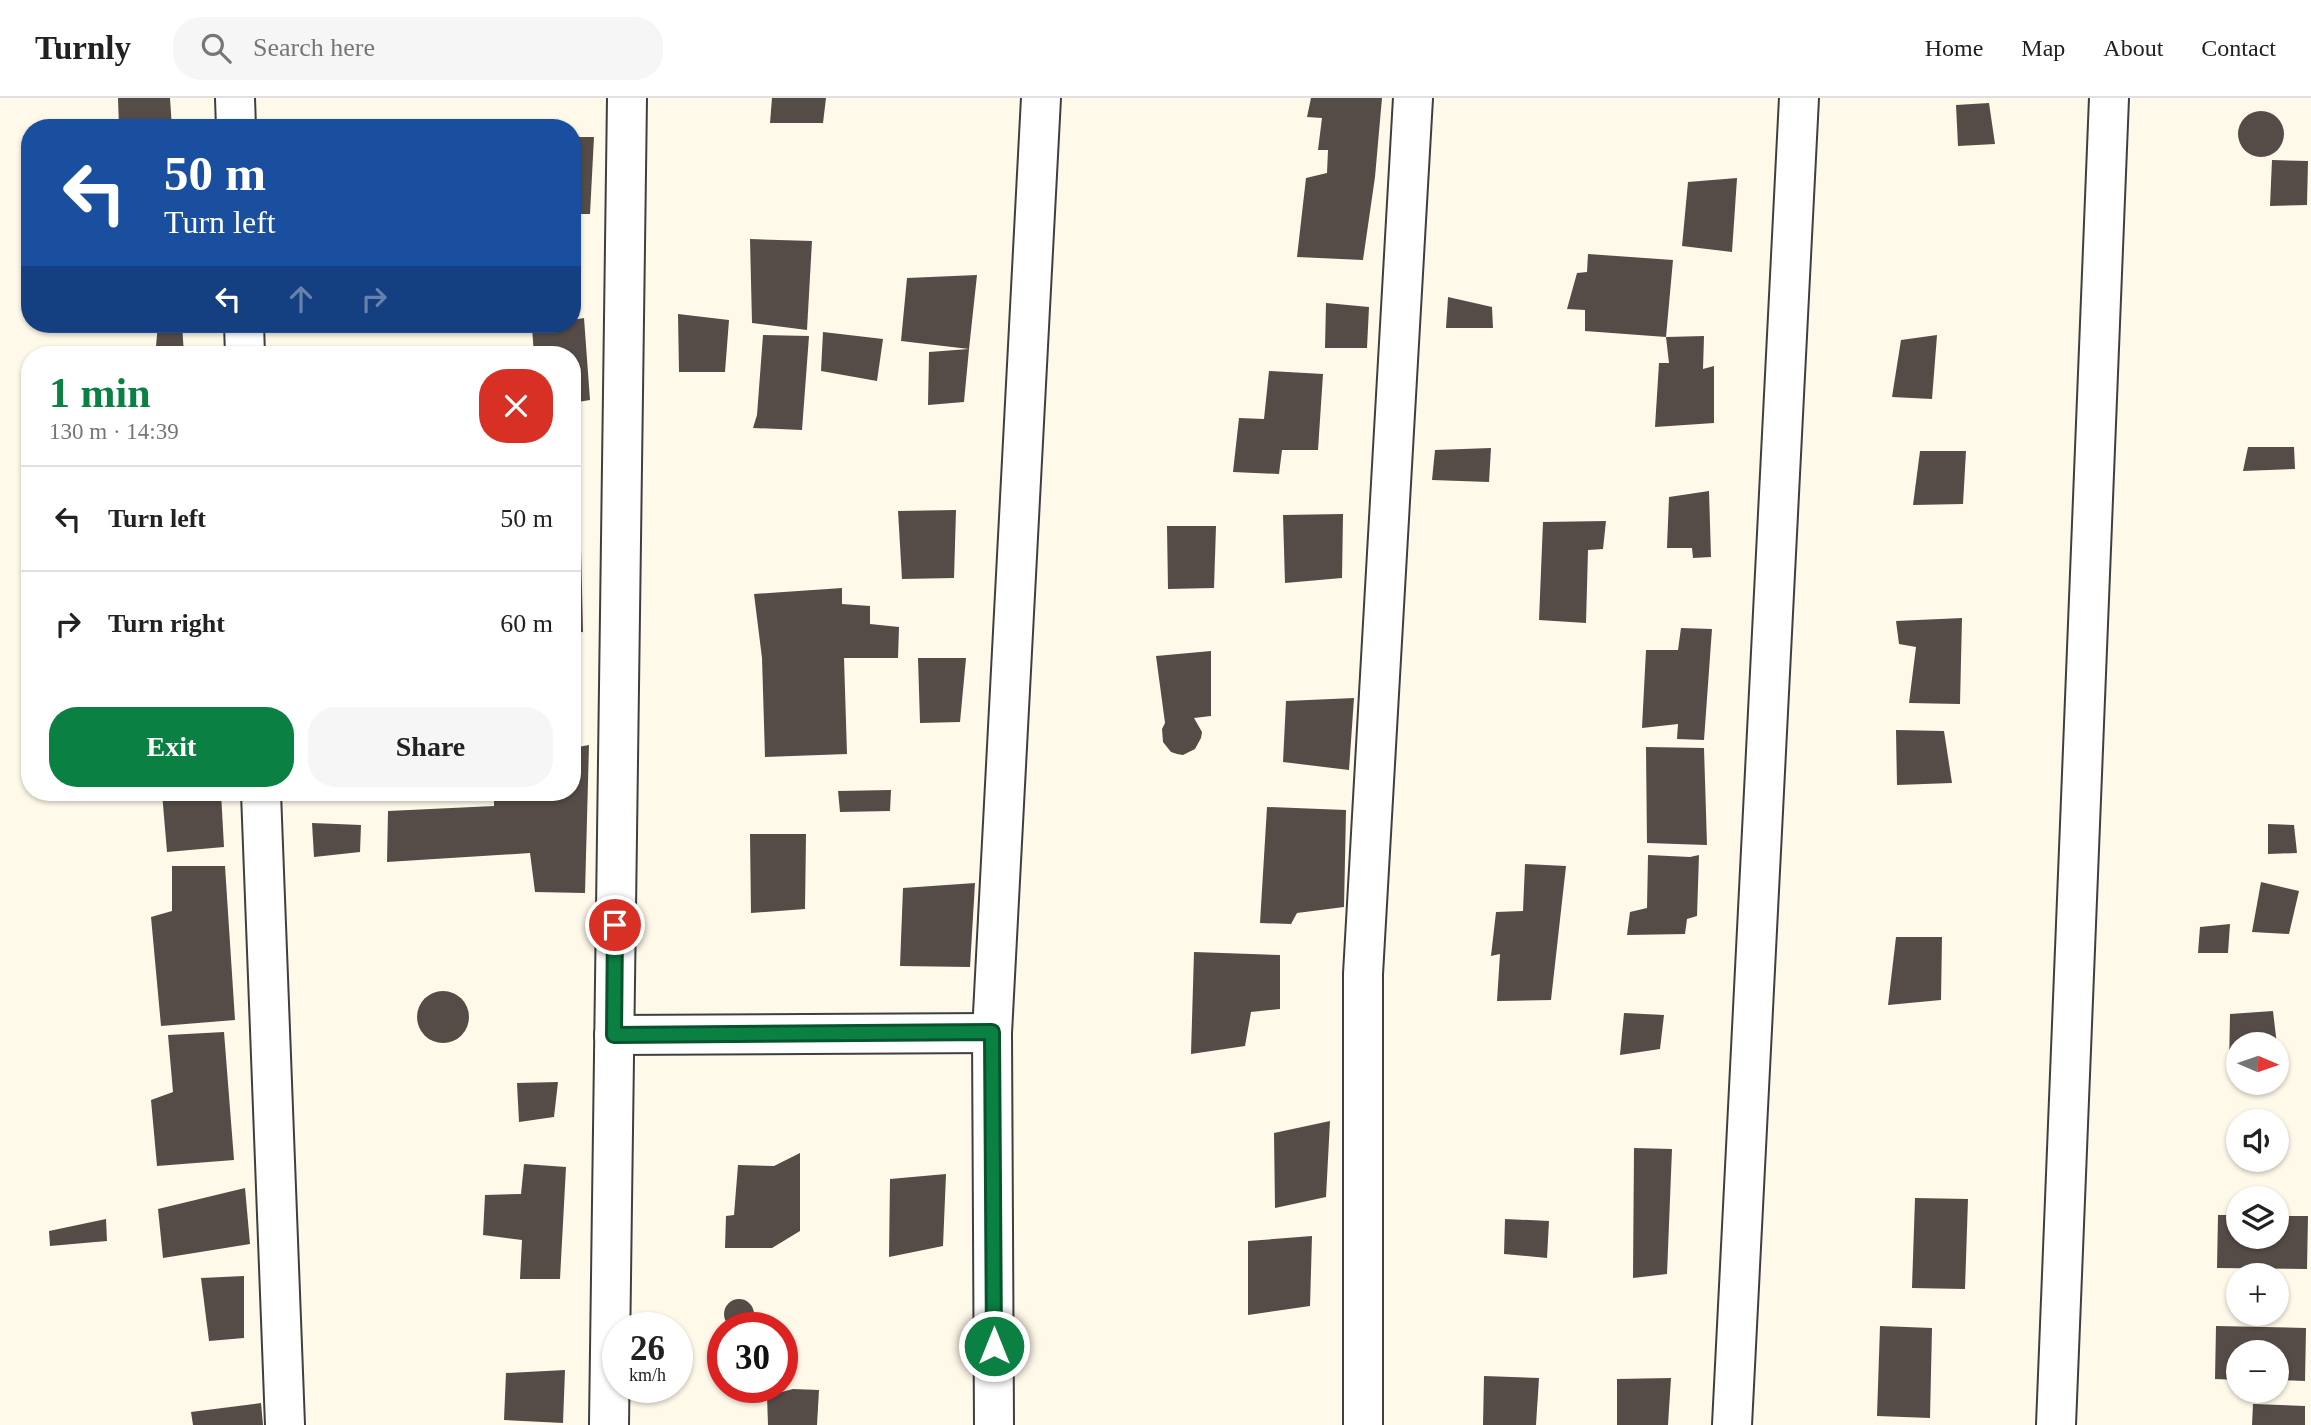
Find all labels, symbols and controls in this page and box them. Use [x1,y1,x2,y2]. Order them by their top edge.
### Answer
search box [173,17,663,80]
icon: search [197,29,235,67]
text: Turnly [35,30,131,66]
text: Search here [253,33,375,62]
text: Home [1925,35,1983,61]
text: Map [2021,35,2065,61]
text: About [2103,35,2163,61]
text: Contact [2201,35,2276,61]
text: 50 m [164,146,266,201]
icon: left [49,147,140,238]
text: Turn left [164,204,276,240]
icon: left [209,280,247,318]
icon: ahead [282,280,320,318]
icon: right [355,280,393,318]
button: close [479,369,553,443]
text: 1 min [49,370,151,416]
text: 130 m · 14:39 [49,419,179,444]
icon: left [49,500,87,538]
text: Turn left [108,504,206,533]
text: 50 m [500,504,553,533]
icon: right [49,605,87,643]
text: Turn right [108,609,225,638]
text: 60 m [500,609,553,638]
button: Exit [49,707,294,787]
button: Share [308,707,553,787]
pin [585,895,645,955]
icon: arrive [596,906,634,944]
north arrow [2226,1032,2289,1096]
map controls [2226,1032,2289,1403]
button: sound [2226,1109,2289,1172]
button: layers [2226,1186,2289,1249]
button: + [2226,1263,2289,1326]
position arrow [957,1309,1031,1383]
speed limit sign: 30 [707,1312,798,1403]
text: 26 [630,1329,665,1368]
button: − [2226,1340,2289,1403]
text: km/h [629,1365,666,1385]

